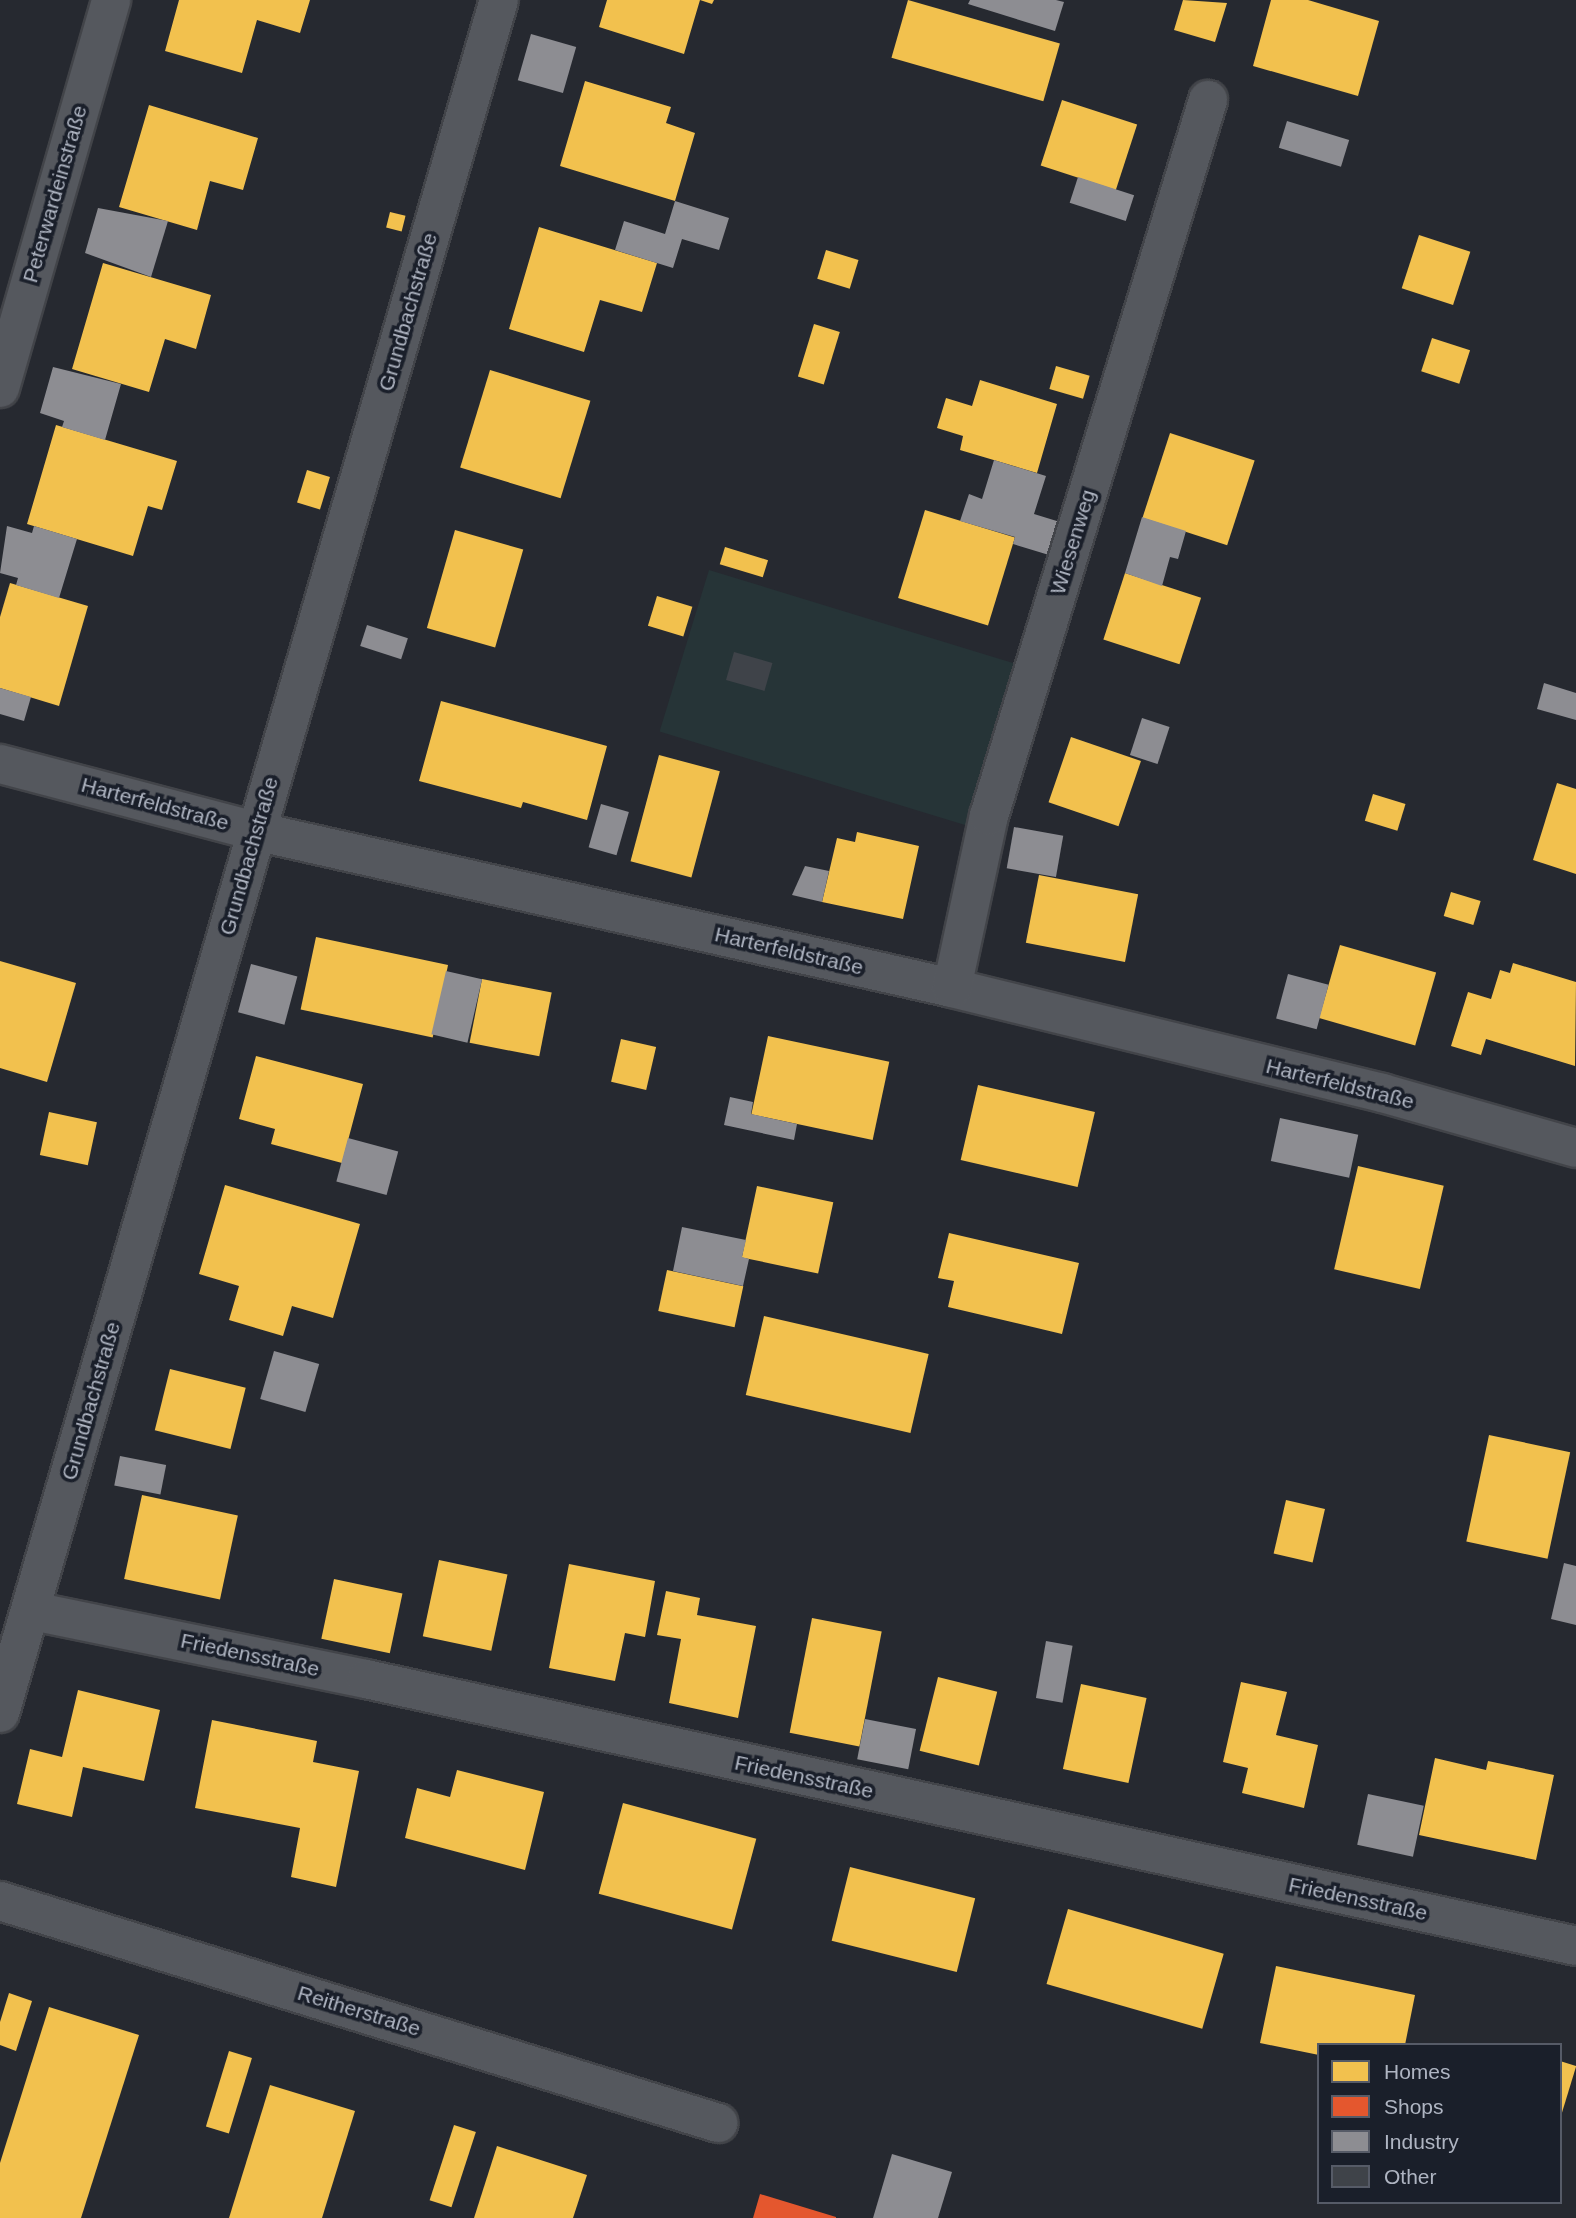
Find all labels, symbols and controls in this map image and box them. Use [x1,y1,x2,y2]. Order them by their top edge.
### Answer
street label: Peterwardeinstraße [18,102,92,286]
street label: Grundbachstraße [373,230,443,394]
street label: Wiesenweg [1045,486,1101,598]
street label: Harterfeldstraße [78,772,232,836]
street label: Grundbachstraße [214,774,284,938]
street label: Harterfeldstraße [712,922,866,980]
street label: Harterfeldstraße [1263,1053,1417,1115]
street label: Grundbachstraße [56,1319,126,1483]
street label: Friedensstraße [178,1628,322,1682]
street label: Friedensstraße [732,1750,876,1804]
street label: Friedensstraße [1286,1872,1430,1926]
street label: Reitherstraße [294,1980,424,2042]
legend [1317,2043,1562,2204]
text: Homes [1384,2060,1451,2083]
text: Shops [1384,2095,1444,2118]
text: Industry [1384,2130,1459,2153]
text: Other [1384,2165,1437,2188]

